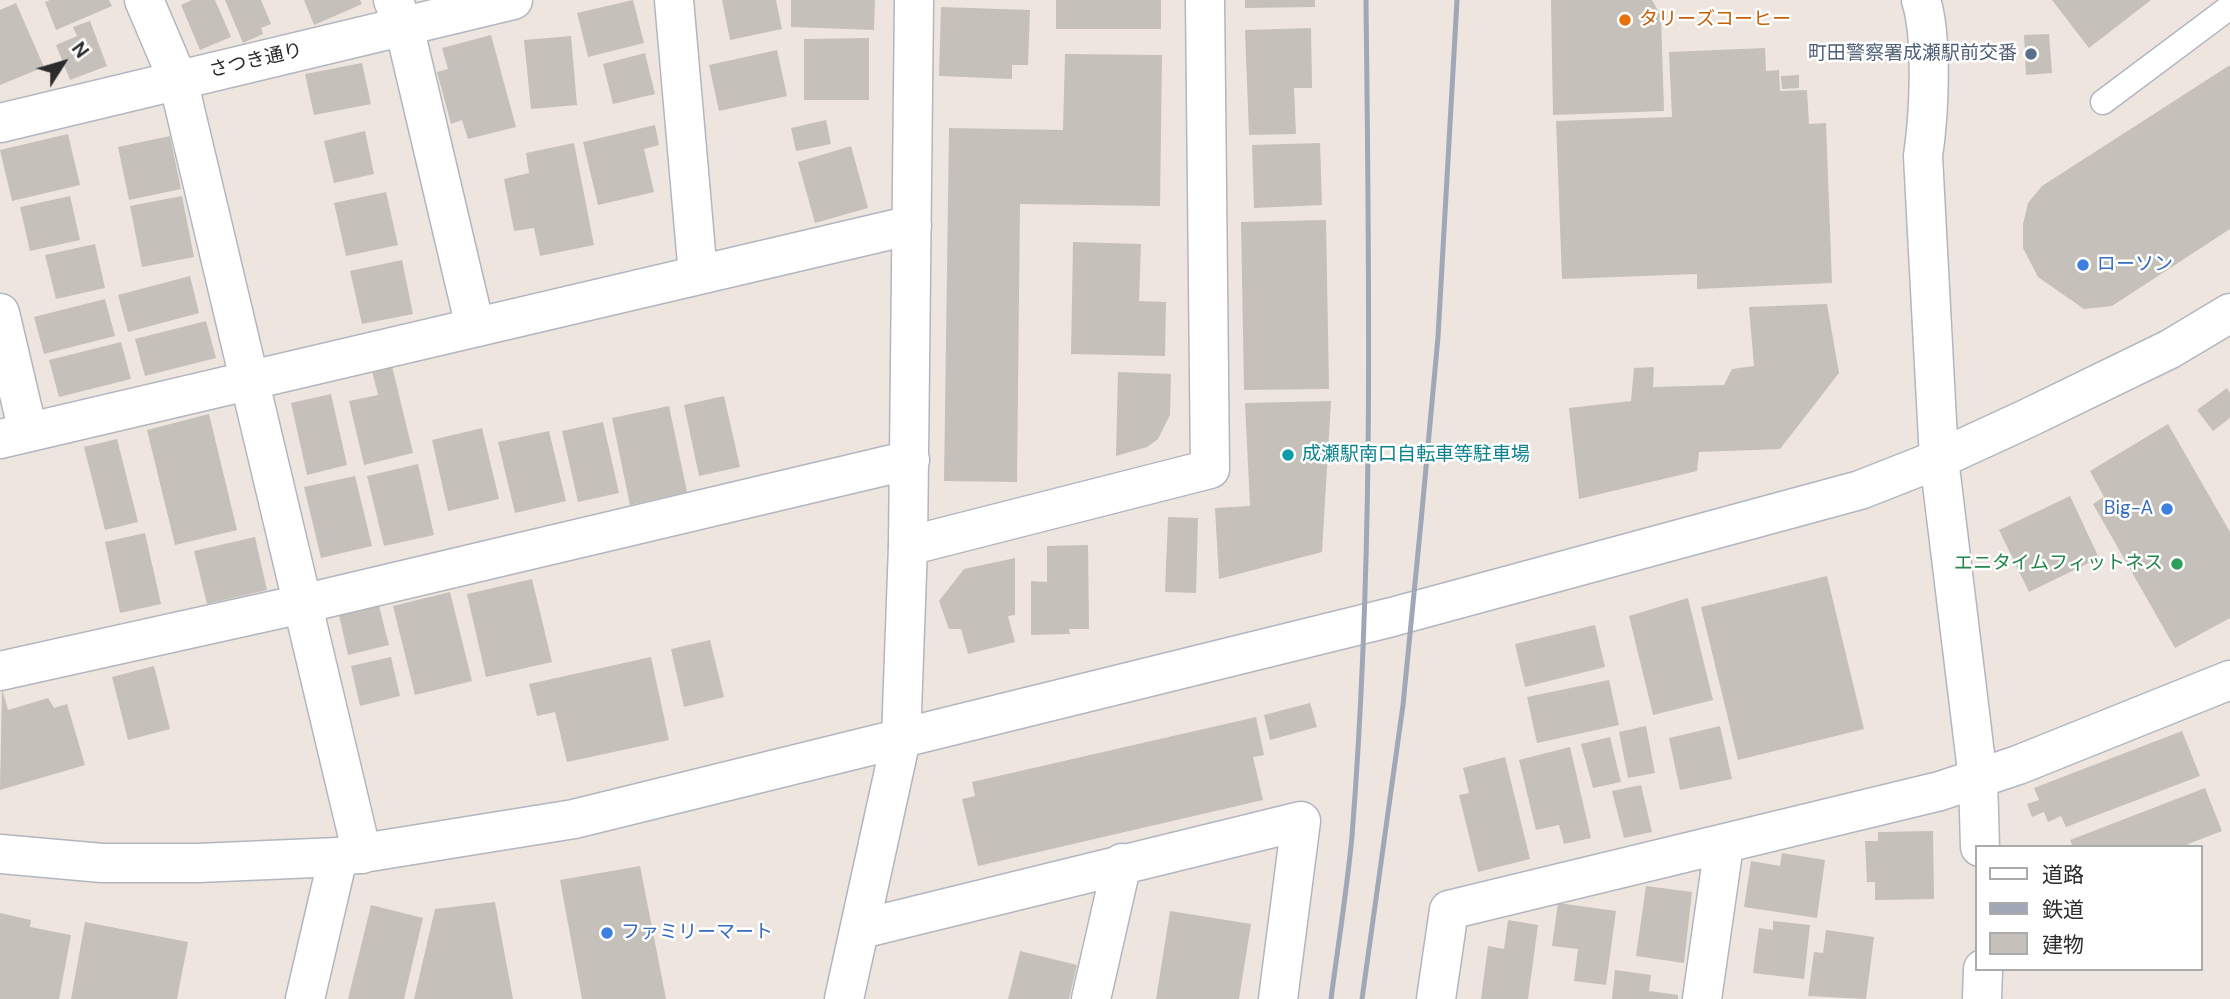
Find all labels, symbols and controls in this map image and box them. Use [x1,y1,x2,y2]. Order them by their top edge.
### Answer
place label: タリーズコーヒー [1639,9,1791,31]
marker: タリーズコーヒー [1617,12,1633,28]
north arrow [28,28,98,98]
text: N [66,37,94,63]
street label: さつき通り [207,39,305,83]
place label: 町田警察署成瀬駅前交番 [1808,43,2017,65]
marker: 町田警察署成瀬駅前交番 [2023,46,2039,62]
place label: ローソン [2097,254,2173,276]
marker: ローソン [2075,257,2091,273]
place label: 成瀬駅南口自転車等駐車場 [1302,444,1530,466]
marker: 成瀬駅南口自転車等駐車場 [1280,447,1296,463]
place label: Big-A [2104,498,2153,520]
marker: Big-A [2159,501,2175,517]
place label: エニタイムフィットネス [1954,553,2163,575]
marker: エニタイムフィットネス [2169,556,2185,572]
legend [1974,845,2202,971]
text: 道路 [2042,861,2084,889]
text: 鉄道 [2042,896,2084,924]
place label: ファミリーマート [621,922,773,944]
marker: ファミリーマート [599,925,615,941]
text: 建物 [2042,931,2084,959]

